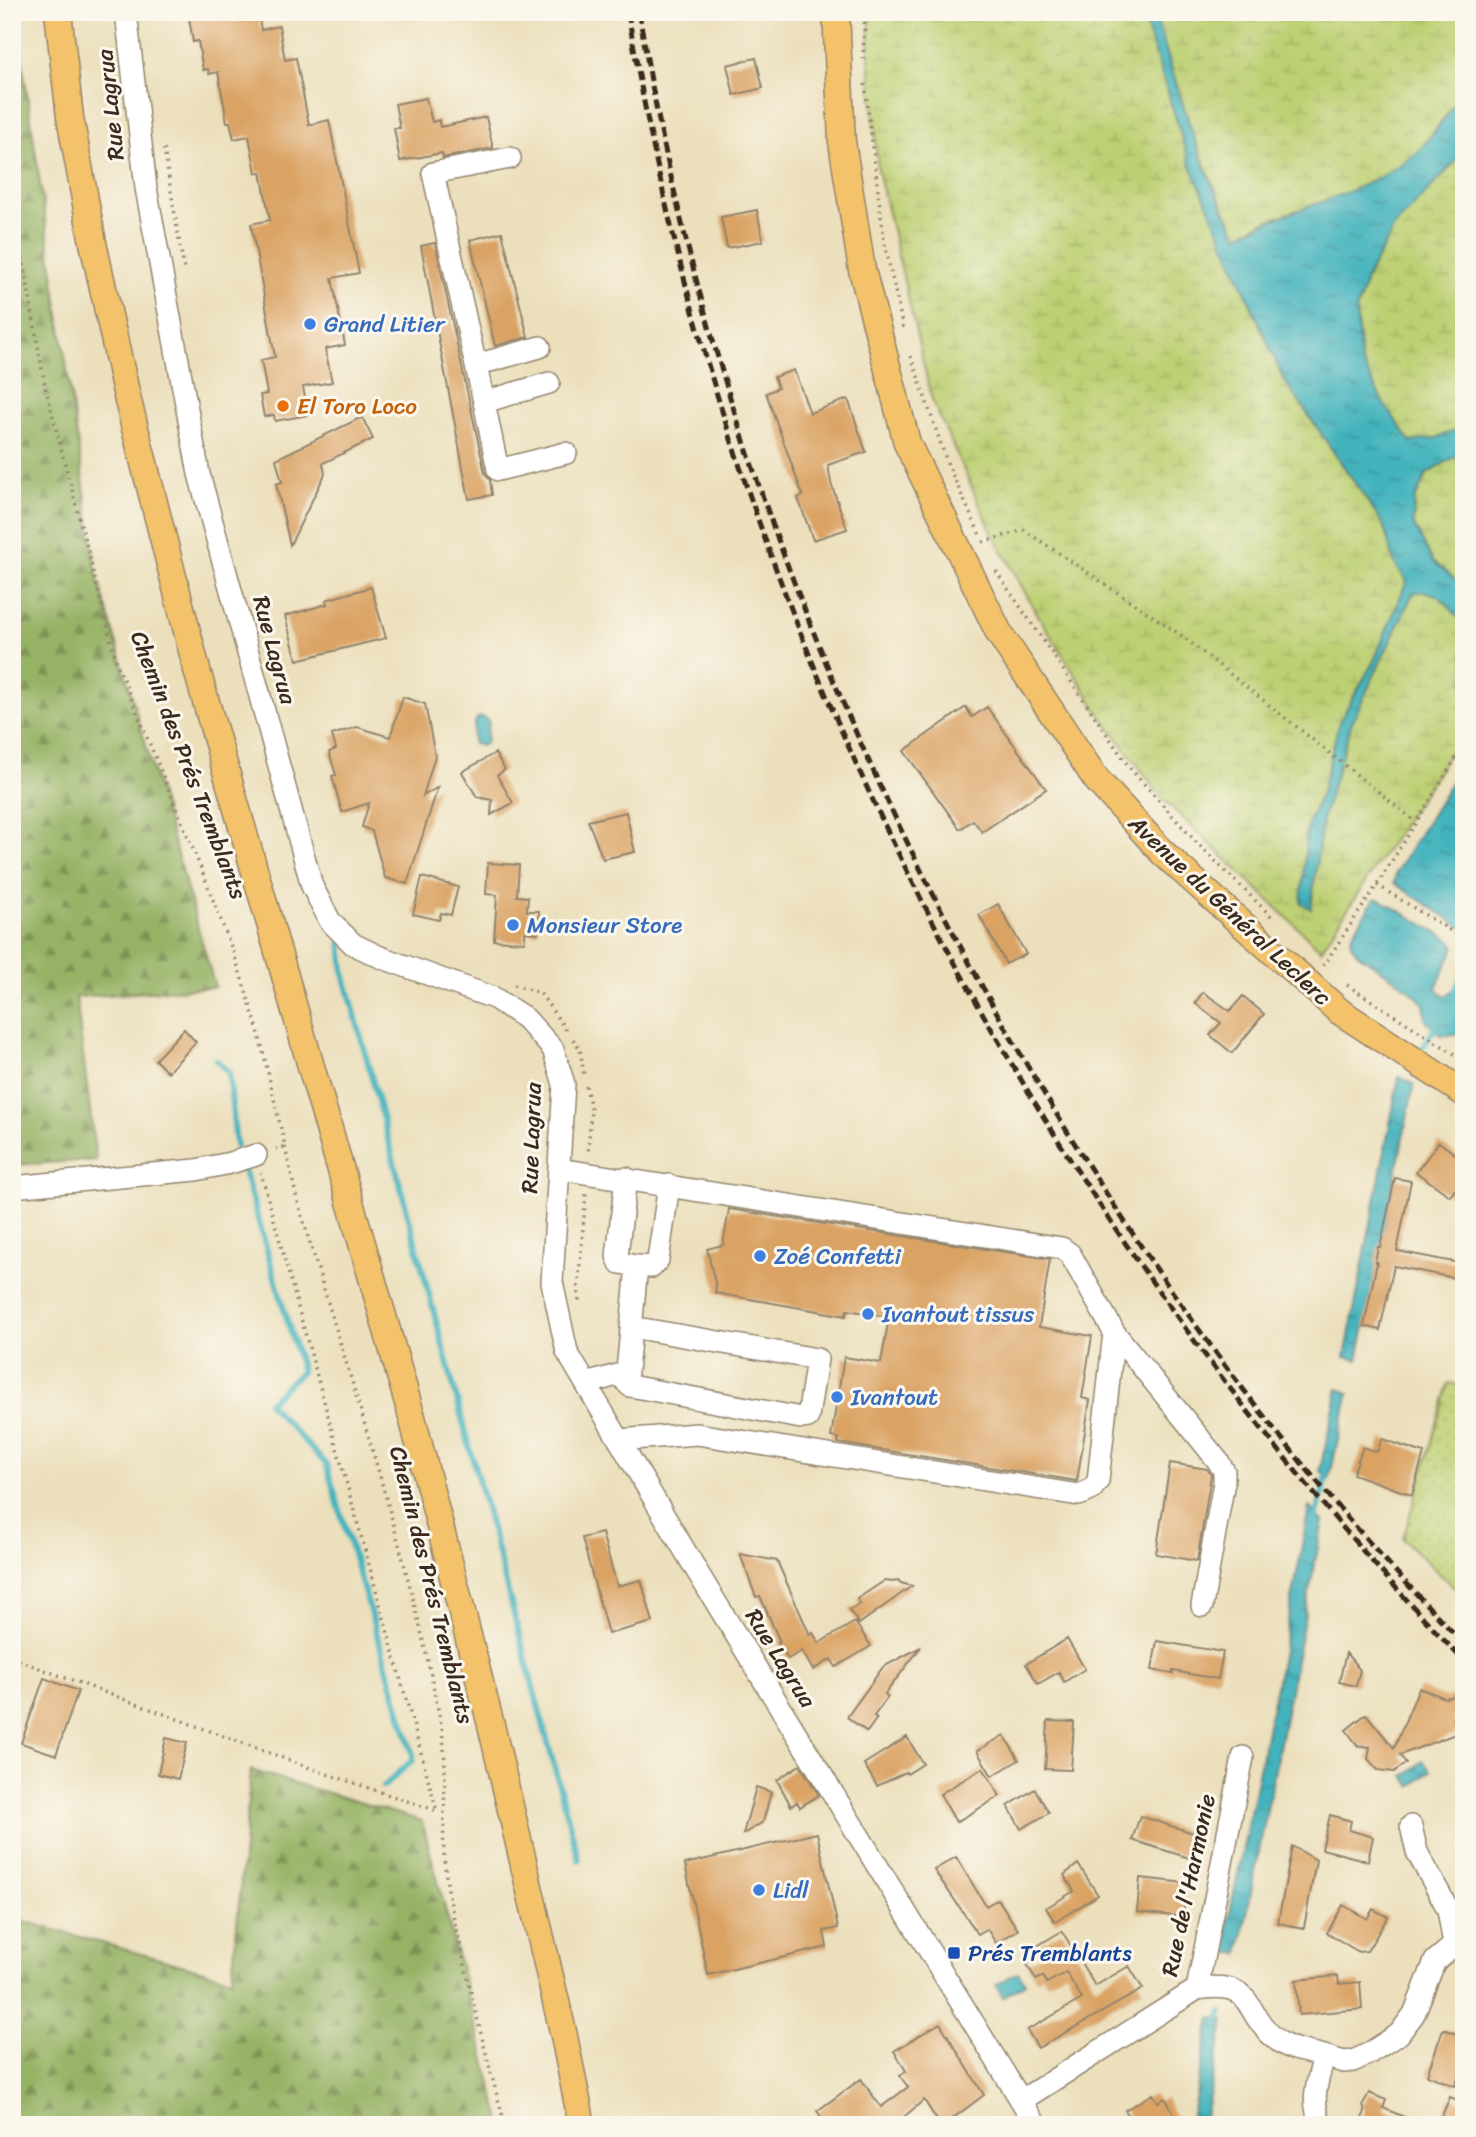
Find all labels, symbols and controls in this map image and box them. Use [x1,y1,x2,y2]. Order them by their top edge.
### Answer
street label: Rue Lagrua [84,47,137,162]
place label: Grand Litier [324,304,446,345]
marker: Grand Litier [302,316,318,332]
place label: El Toro Loco [297,386,417,427]
marker: El Toro Loco [275,398,291,414]
street label: Rue Lagrua [240,591,309,710]
street label: Chemin des Prés Tremblants [118,625,259,906]
street label: Avenue du Général Leclerc [1118,804,1341,1016]
place label: Monsieur Store [527,905,682,946]
marker: Monsieur Store [505,917,521,933]
street label: Rue Lagrua [509,1081,554,1194]
place label: Zoé Confetti [774,1236,901,1277]
marker: Zoé Confetti [752,1248,768,1264]
place label: Ivantout tissus [881,1294,1035,1335]
marker: Ivantout tissus [860,1306,876,1322]
place label: Ivantout [850,1377,938,1418]
marker: Ivantout [829,1389,845,1405]
street label: Chemin des Prés Tremblants [377,1442,486,1729]
street label: Rue Lagrua [734,1600,828,1717]
street label: Rue de l'Harmonie [1149,1790,1228,1980]
place label: Lidl [773,1870,809,1911]
marker: Lidl [751,1882,767,1898]
place label: Prés Tremblants [968,1933,1132,1974]
marker: Prés Tremblants [946,1945,962,1961]

